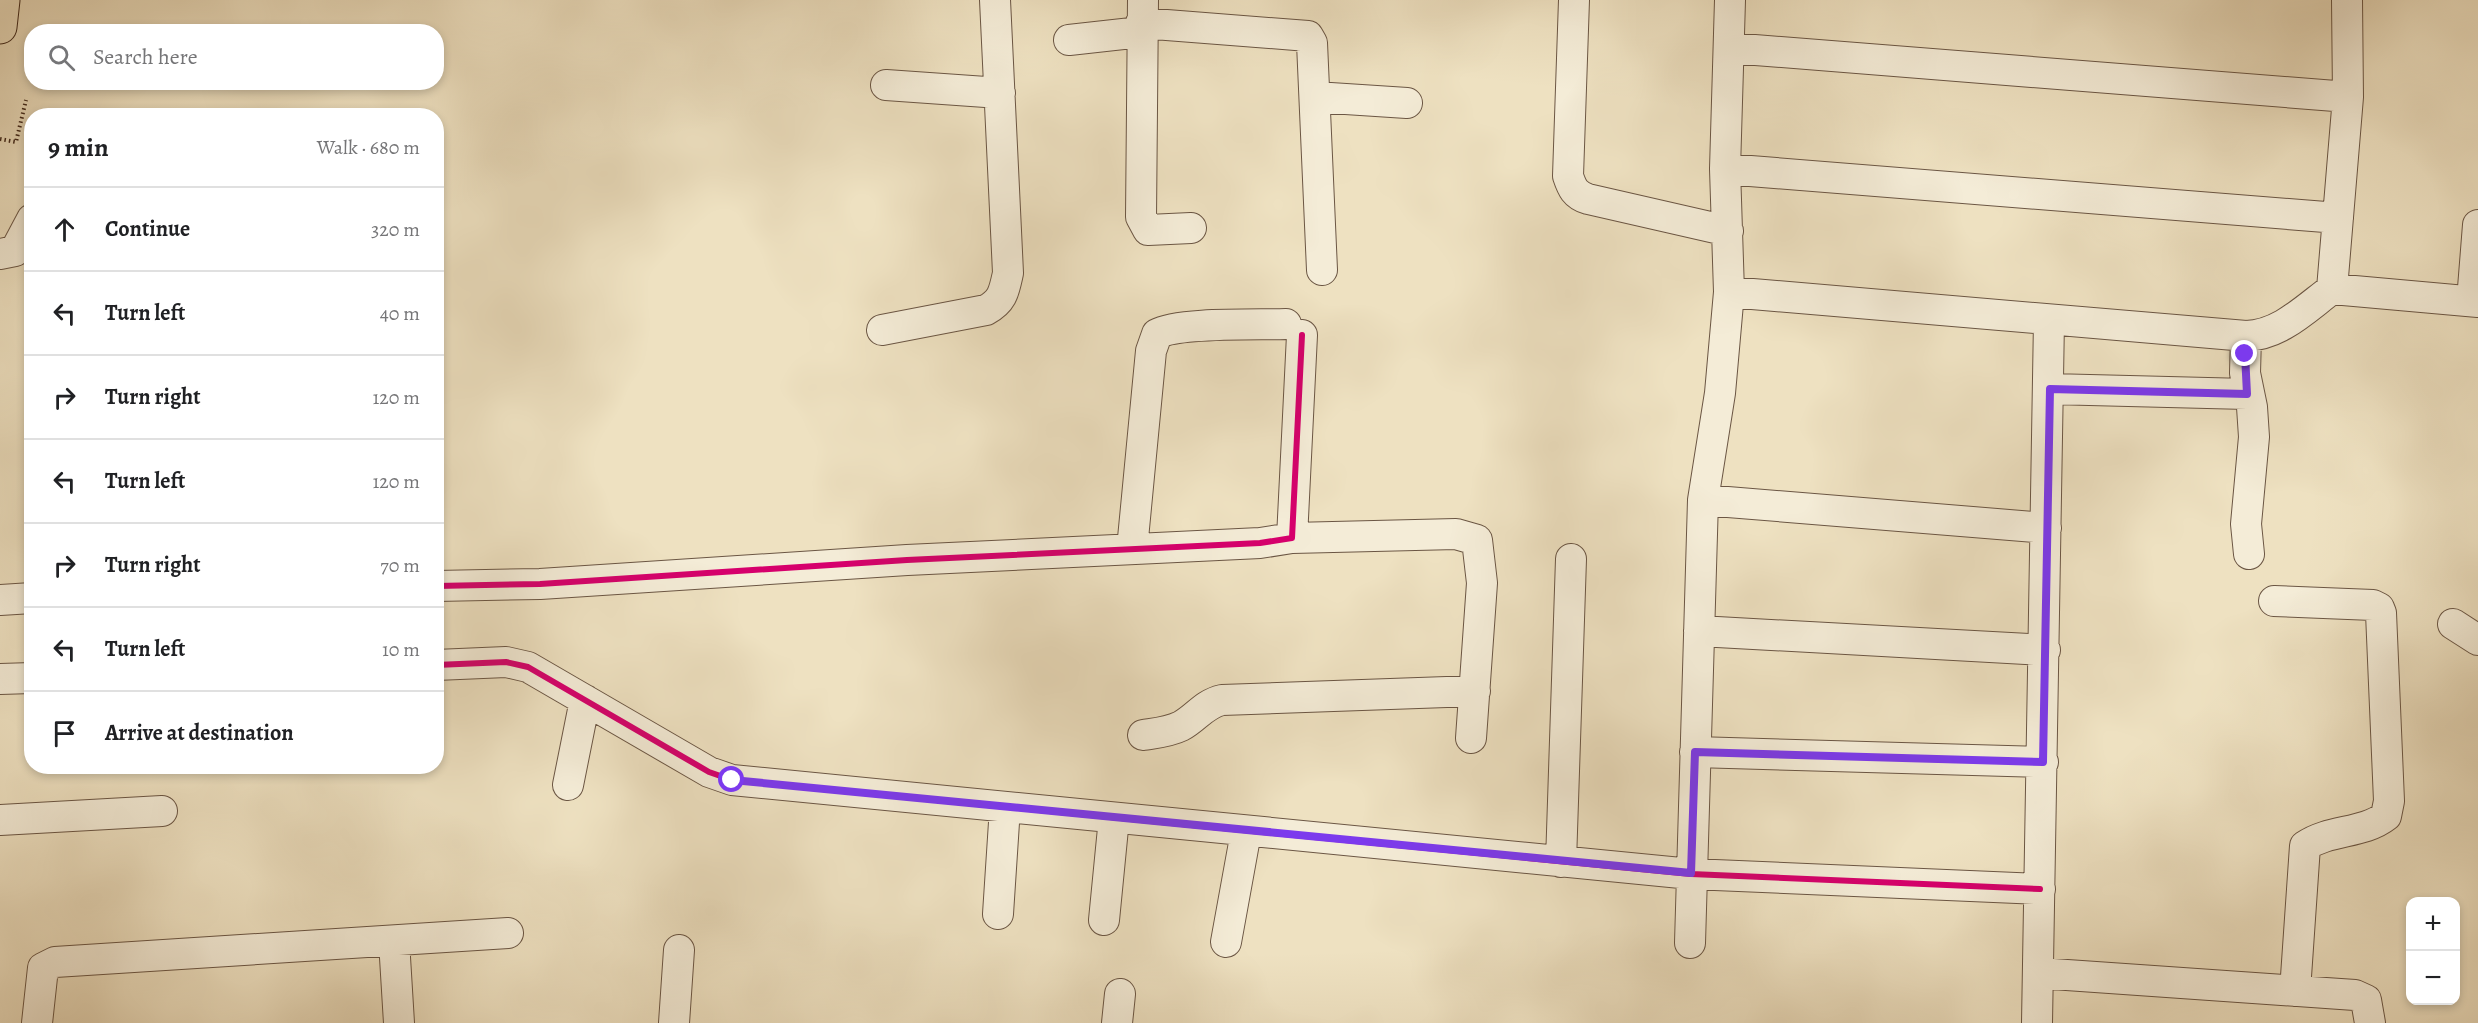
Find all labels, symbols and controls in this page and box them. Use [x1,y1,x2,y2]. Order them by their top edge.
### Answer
search box [24,24,444,90]
icon: search [45,41,78,74]
text: Search here [93,42,198,72]
text: 9 min [48,130,109,165]
text: Walk · 680 m [317,134,420,161]
icon: ahead [48,213,81,246]
text: Continue [105,214,190,244]
text: 320 m [371,216,420,243]
icon: left [48,297,81,330]
text: Turn left [105,298,185,328]
text: 40 m [380,300,420,327]
route end [2231,340,2257,366]
icon: right [48,381,81,414]
text: Turn right [105,382,201,412]
text: 120 m [372,384,420,411]
icon: left [48,465,81,498]
text: Turn left [105,466,185,496]
text: 120 m [372,468,420,495]
icon: right [48,549,81,582]
text: Turn right [105,550,201,580]
text: 70 m [380,552,420,579]
icon: left [48,633,81,666]
text: Turn left [105,634,185,664]
text: 10 m [382,636,420,663]
icon: arrive [48,717,81,750]
text: Arrive at destination [105,718,294,748]
route start [718,766,744,792]
map controls [2406,897,2460,1005]
button: + [2406,897,2460,951]
button: − [2406,951,2460,1005]

